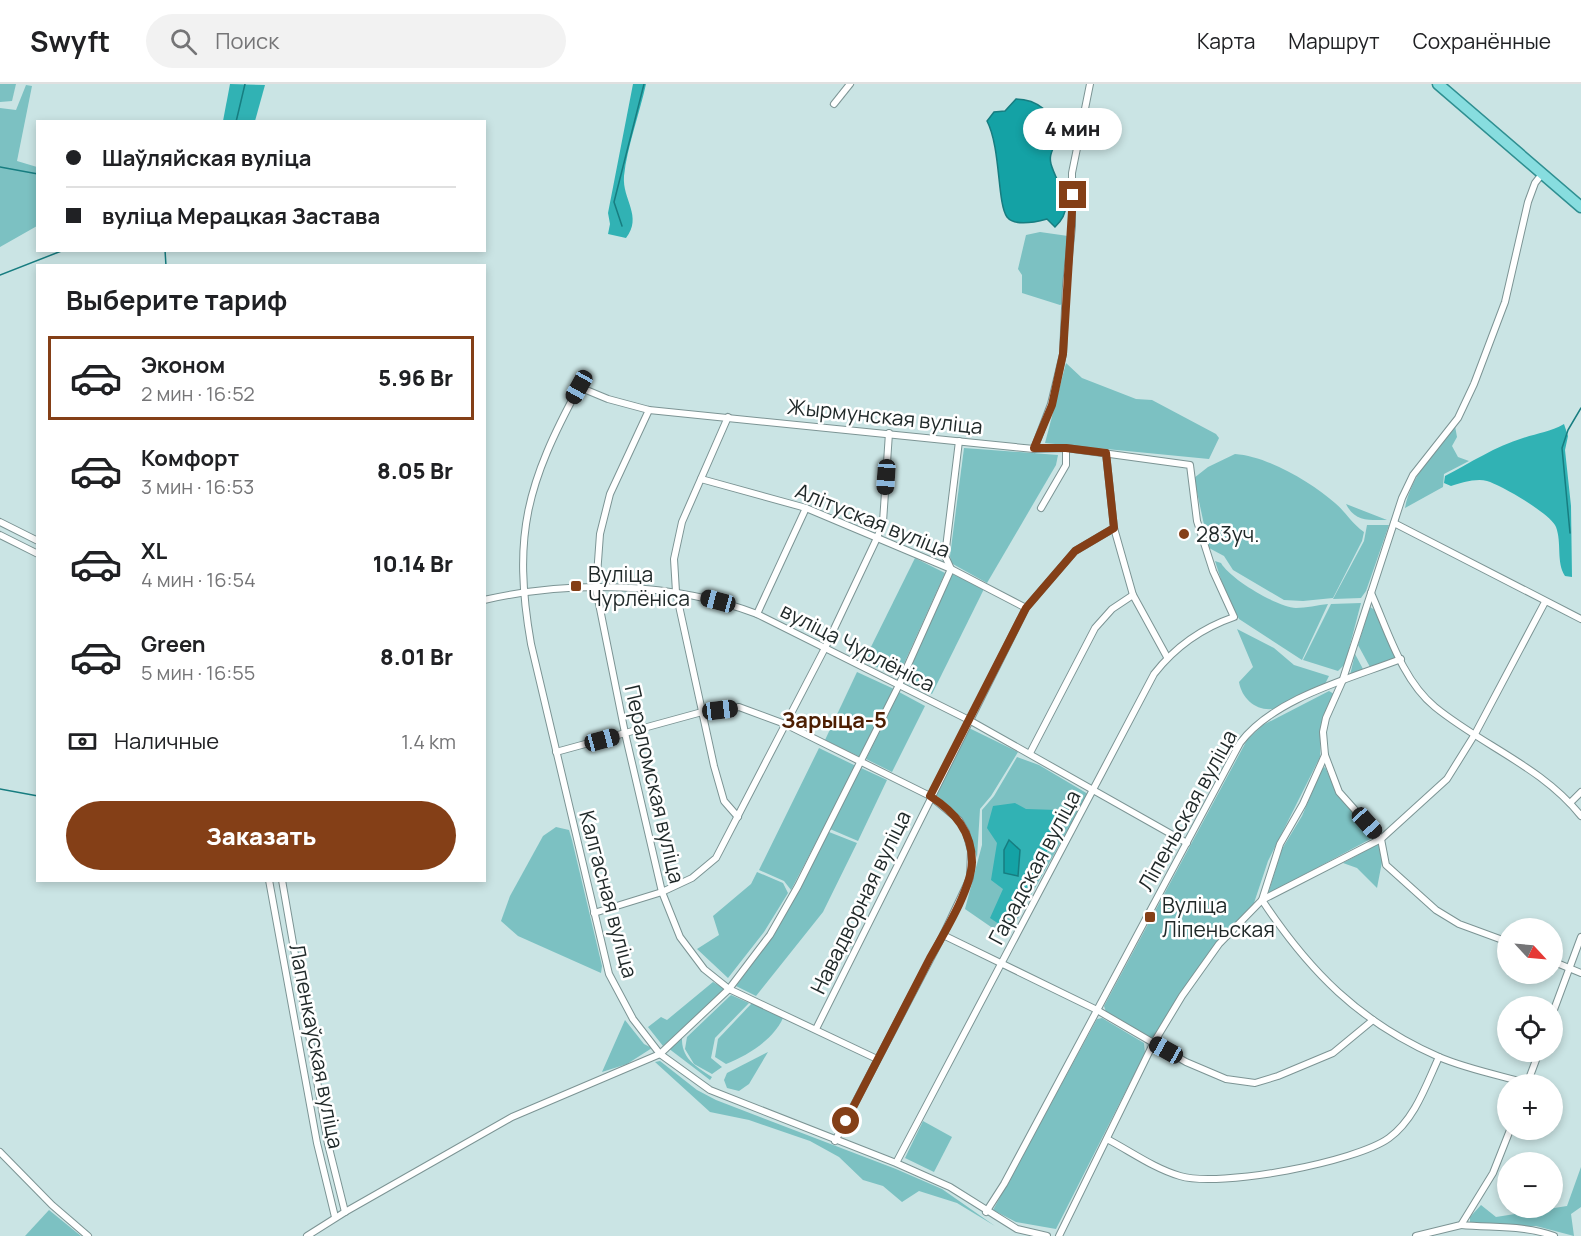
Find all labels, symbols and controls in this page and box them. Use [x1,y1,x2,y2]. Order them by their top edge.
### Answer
search box [146,14,566,68]
text: Swyft [30,22,110,60]
icon: search [167,25,200,58]
text: Поиск [215,26,279,56]
text: Карта [1197,27,1255,55]
text: Маршрут [1288,27,1380,55]
text: Сохранённые [1413,27,1551,55]
callout: 4 мин [1024,108,1122,150]
text: 4 мин [1044,115,1101,142]
text: Шаўляйская вуліца [102,143,311,173]
route end [1059,181,1086,208]
text: вуліца Мерацкая Застава [102,201,380,231]
text: Выберите тариф [66,281,287,318]
text: Эконом [141,350,225,380]
icon: car [69,351,123,405]
text: 5.96 Br [378,363,453,393]
car [562,367,596,407]
text: 2 мин · 16:52 [141,380,255,407]
street label: Жырмунская вуліца [786,392,984,440]
text: Комфорт [141,443,239,473]
icon: car [69,444,123,498]
text: 8.05 Br [377,456,453,486]
car [876,458,896,496]
text: 3 мин · 16:53 [141,473,254,500]
street label: Алітуская вуліца [792,476,954,564]
place label: 283уч. [1196,520,1260,548]
marker: 283уч. [1177,527,1191,541]
text: XL [141,536,167,566]
icon: car [69,537,123,591]
text: 10.14 Br [373,549,453,579]
place label: Вуліца Чурлёніса [588,560,690,612]
text: 4 мин · 16:54 [141,566,256,593]
marker: Вуліца Чурлёніса [569,579,583,593]
car [698,588,738,614]
street label: вуліца Чурлёніса [776,596,940,698]
text: Green [141,629,206,659]
icon: car [69,630,123,684]
text: 8.01 Br [380,642,453,672]
text: 5 мин · 16:55 [141,659,255,686]
street label: Пераломская вуліца [619,682,691,886]
car [701,699,739,721]
district label: Зарыца-5 [781,705,887,735]
street label: Ліпеньская вуліца [1131,724,1243,896]
icon: cash [66,725,99,758]
text: Наличные [114,726,219,756]
car [582,727,622,753]
text: 1.4 km [401,728,456,755]
street label: Гарадская вуліца [981,785,1087,949]
button: Заказать [66,801,456,870]
car [1348,804,1386,842]
street label: Навадворная вуліца [803,806,917,998]
street label: Калгасная вуліца [573,807,645,981]
place label: Вуліца Ліпеньская [1162,891,1275,943]
marker: Вуліца Ліпеньская [1143,910,1157,924]
north arrow [1497,918,1563,984]
map controls [1497,918,1563,1218]
street label: Лапенкаўская вуліца [283,941,351,1151]
button: locate [1497,996,1563,1062]
car [1146,1033,1186,1067]
button: + [1497,1074,1563,1140]
route start [832,1107,859,1134]
button: − [1497,1152,1563,1218]

